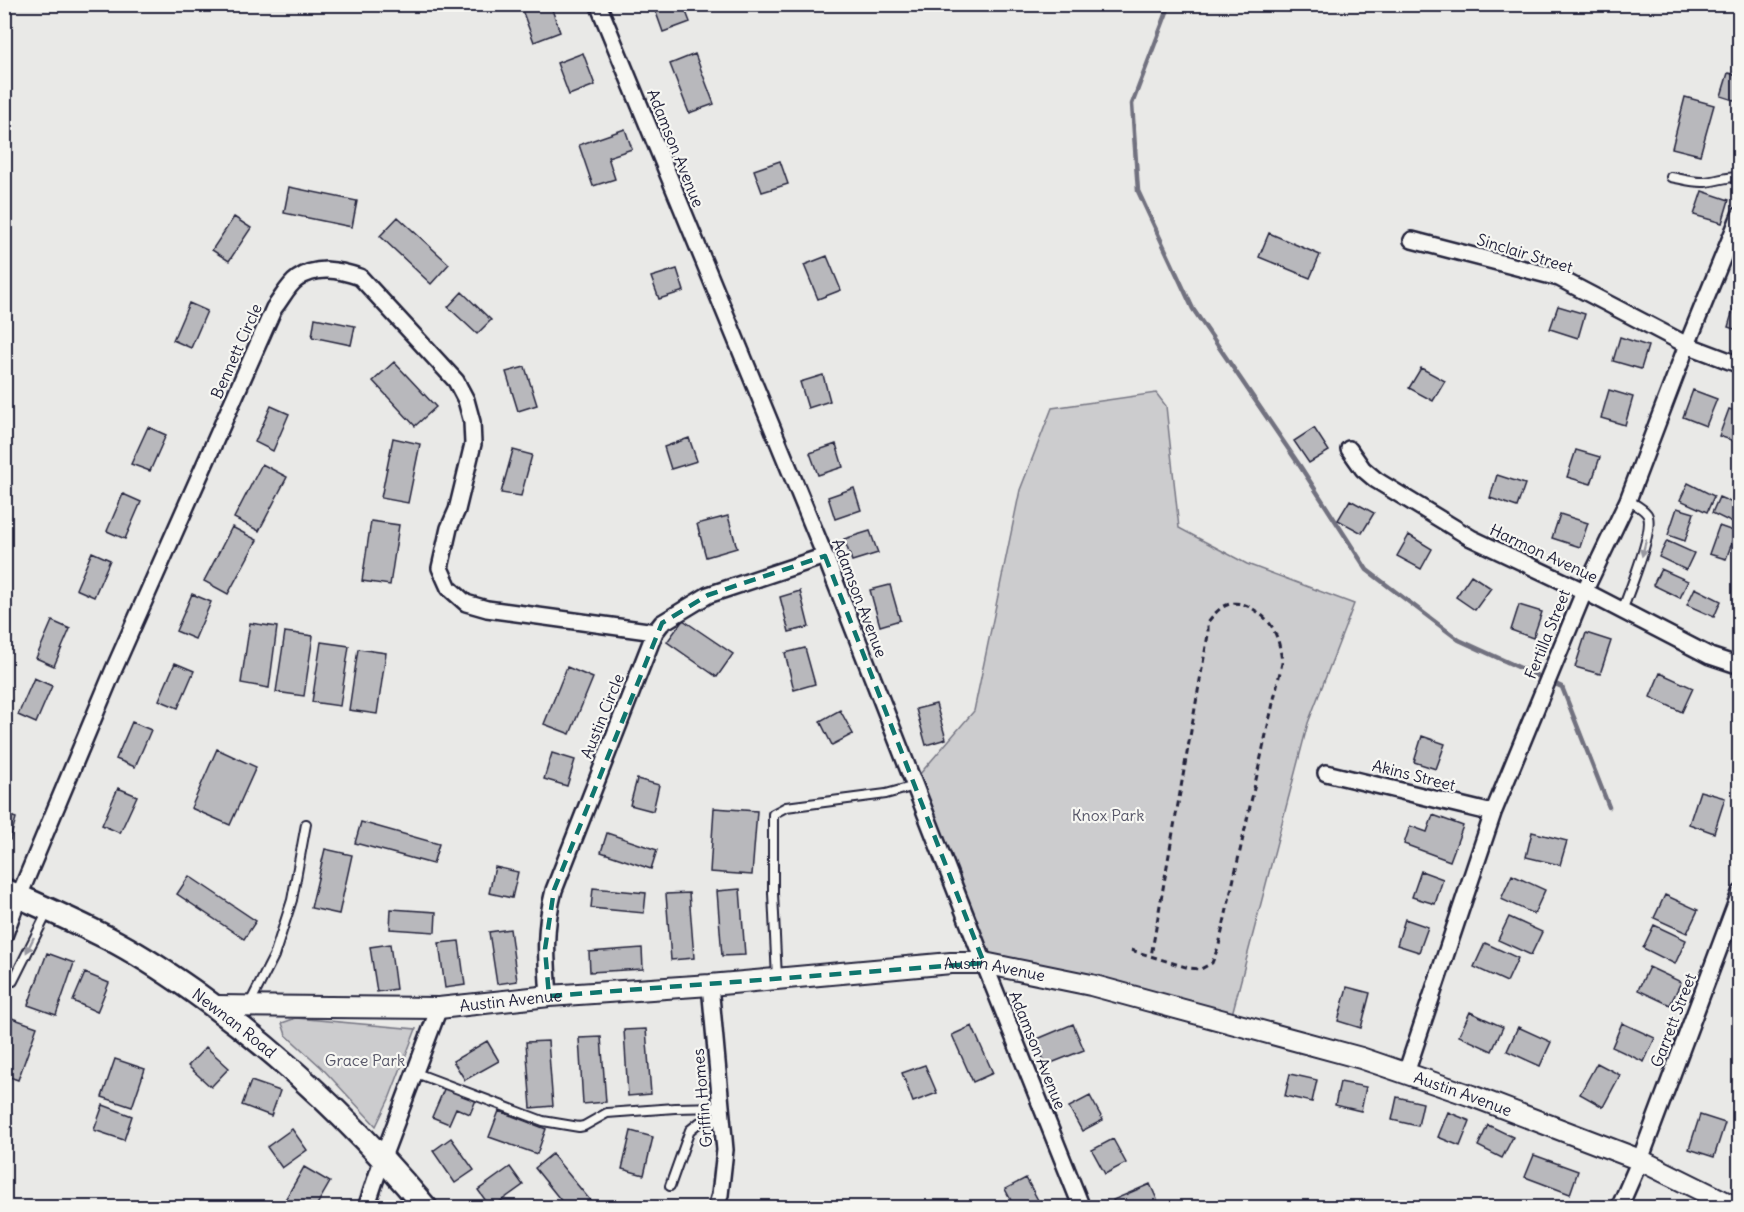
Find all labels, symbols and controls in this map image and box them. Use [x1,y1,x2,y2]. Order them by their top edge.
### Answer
street label: Adamson Avenue [643,86,709,210]
street label: Sinclair Street [1475,229,1576,277]
street label: Bennett Circle [206,300,266,402]
street label: Harmon Avenue [1487,519,1601,587]
street label: Adamson Avenue [828,536,892,660]
one-way arrow [1638,538,1648,557]
street label: Fertilla Street [1520,586,1574,682]
street label: Austin Circle [576,671,628,761]
street label: Akins Street [1370,755,1458,795]
park label: Knox Park [1072,805,1144,825]
one-way arrow [26,936,35,953]
street label: Austin Avenue [943,952,1047,985]
street label: Garrett Street [1646,970,1700,1070]
street label: Newnan Road [188,984,280,1062]
street label: Austin Avenue [458,985,562,1016]
street label: Adamson Avenue [1005,988,1071,1112]
street label: Griffin Homes [688,1048,716,1148]
park label: Grace Park [325,1050,405,1070]
street label: Austin Avenue [1411,1067,1515,1120]

